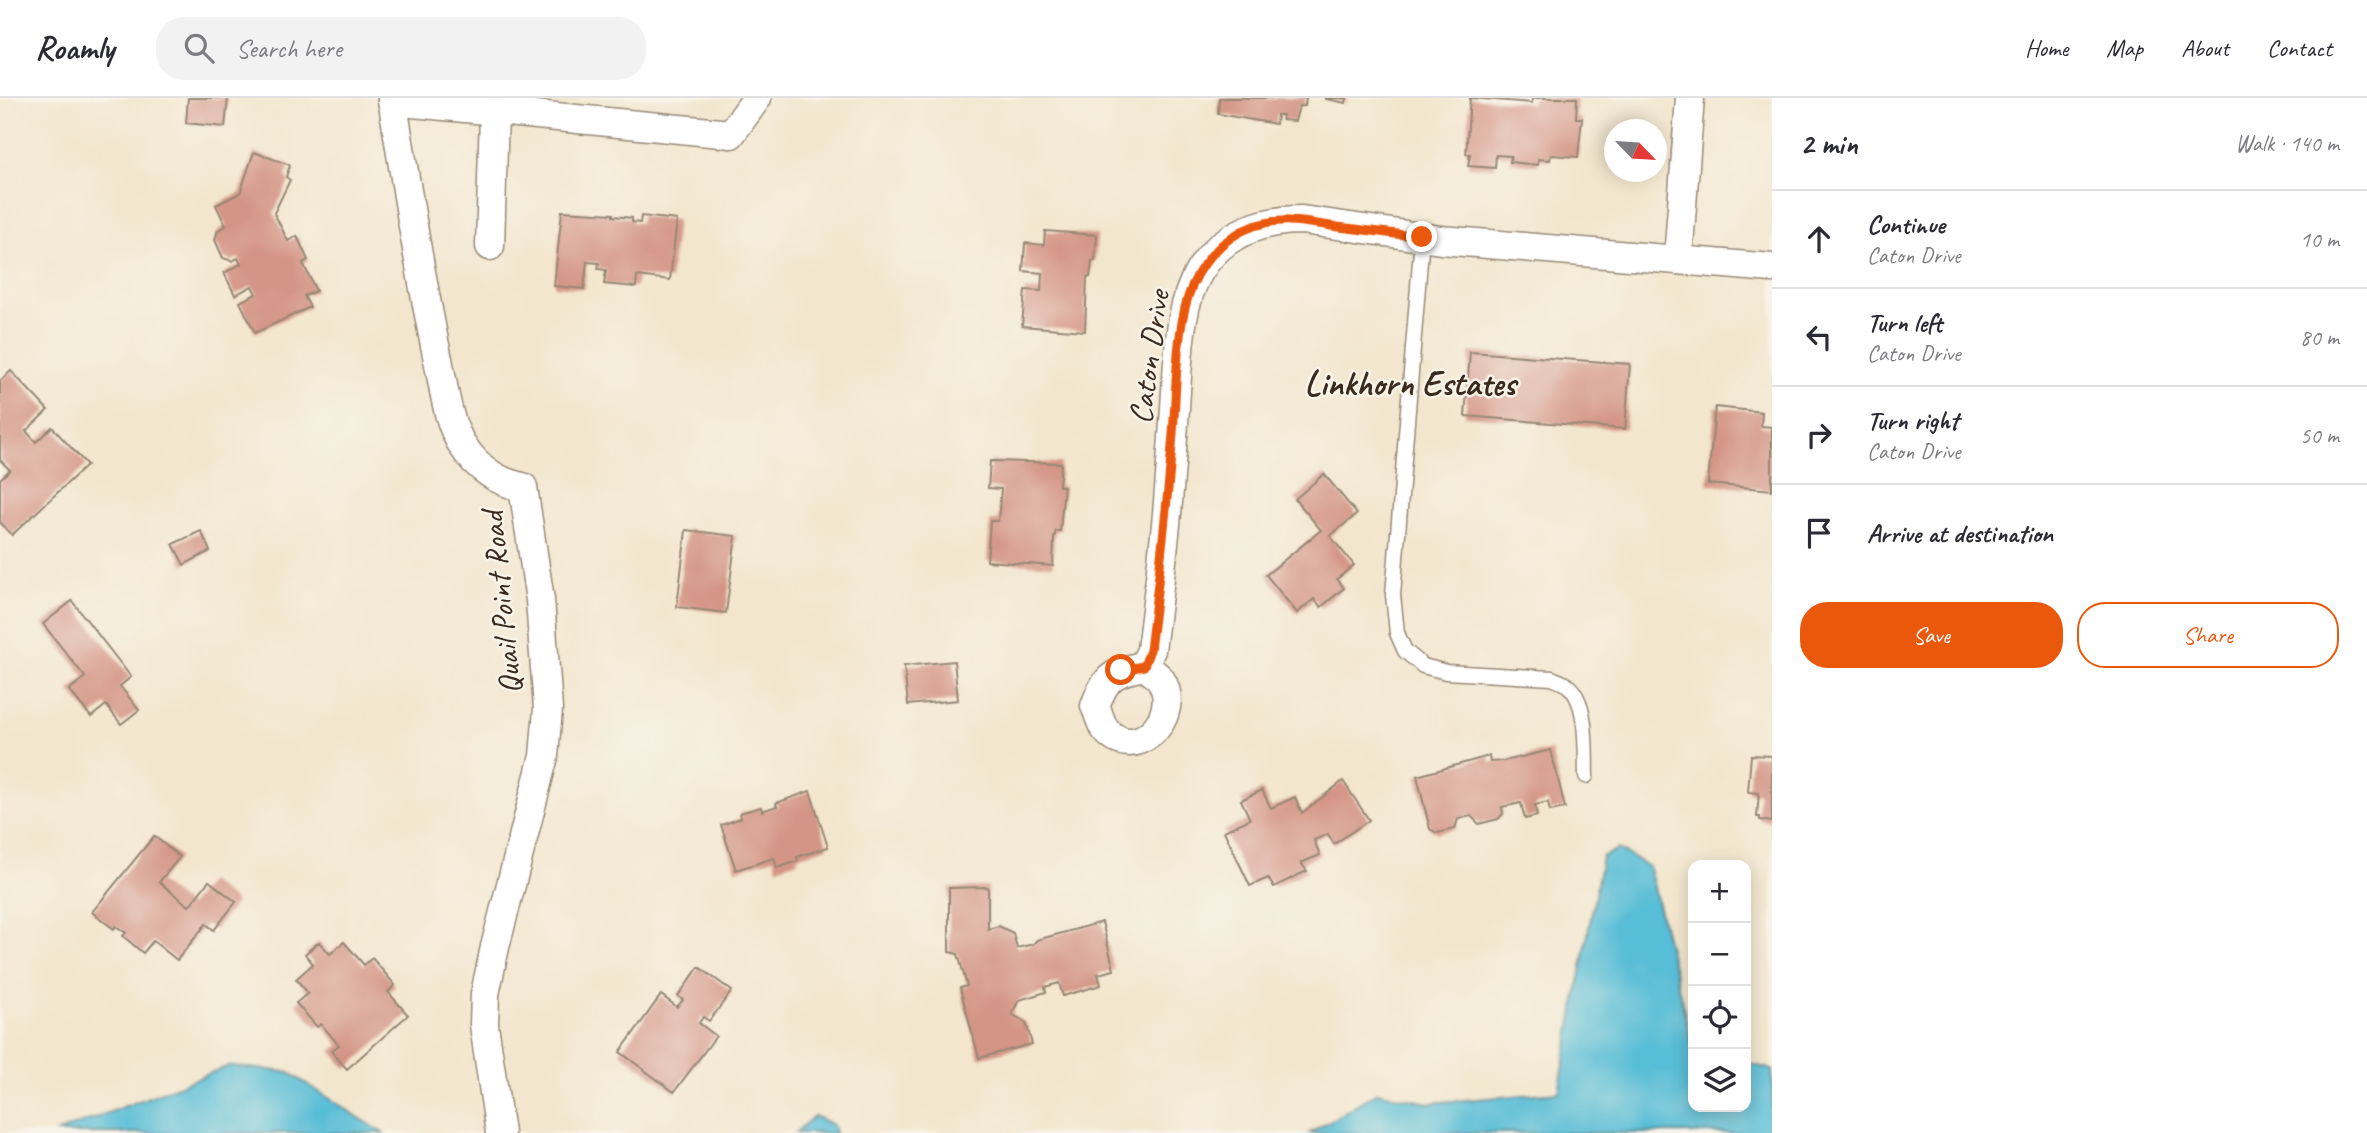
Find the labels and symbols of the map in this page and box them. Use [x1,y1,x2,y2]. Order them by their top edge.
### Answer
north arrow [1604,119,1667,182]
route end [1406,221,1437,252]
street label: Caton Drive [1119,285,1179,426]
district label: Linkhorn Estates [1305,361,1519,406]
street label: Quail Point Road [470,505,531,696]
route start [1105,654,1136,685]

